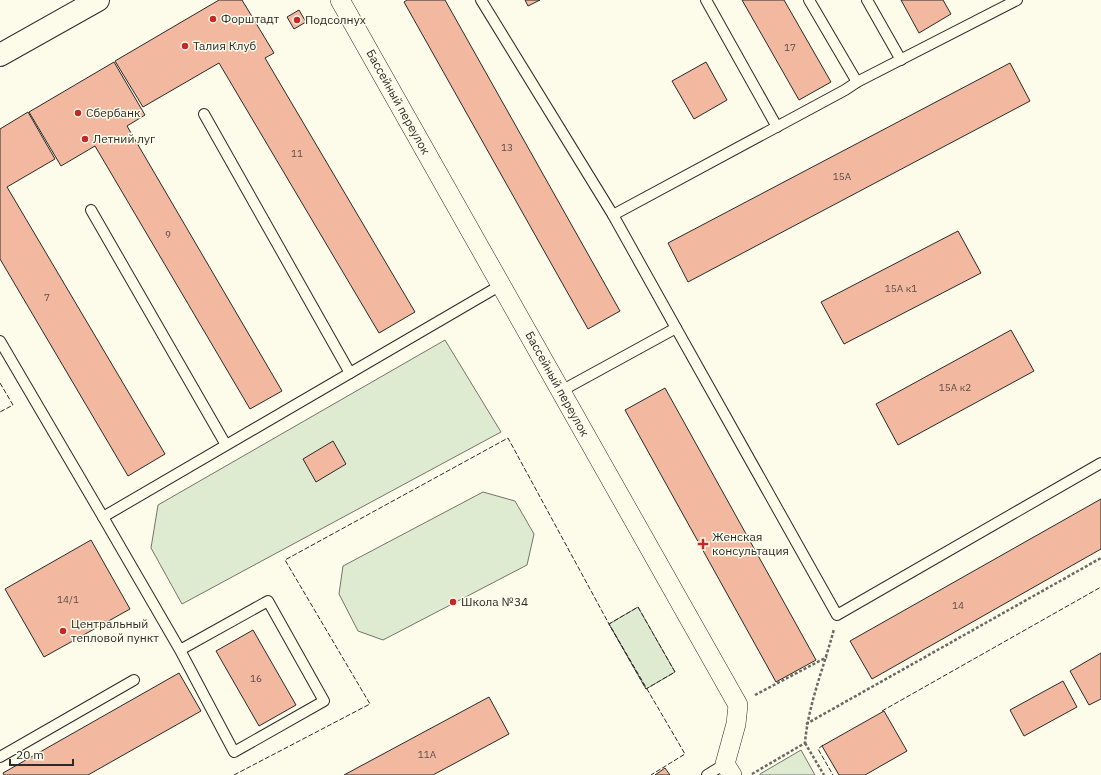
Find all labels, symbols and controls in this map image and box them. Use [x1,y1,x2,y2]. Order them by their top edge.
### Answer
place label: Форштадт [221,11,279,26]
place label: Подсолнух [305,12,366,27]
marker: Форштадт [208,14,218,24]
marker: Подсолнух [292,15,302,25]
place label: Талия Клуб [193,38,256,53]
marker: Талия Клуб [180,41,190,51]
house number: 17 [784,41,796,54]
street label: Бассейный переулок [363,46,434,157]
place label: Сбербанк [86,105,141,120]
marker: Сбербанк [73,108,83,118]
place label: Летний луг [93,131,155,146]
marker: Летний луг [80,134,90,144]
house number: 13 [501,141,513,154]
house number: 11 [291,147,303,160]
house number: 15А [833,170,852,183]
house number: 9 [165,228,171,241]
house number: 15А к1 [885,282,917,295]
house number: 7 [44,291,50,304]
street label: Бассейный переулок [522,328,593,439]
house number: 15А к2 [939,381,971,394]
place label: Женская консультация [712,529,789,558]
marker: Женская консультация [697,538,709,550]
house number: 14/1 [57,593,79,606]
place label: Школа №34 [461,594,528,609]
marker: Школа №34 [448,597,458,607]
house number: 14 [952,599,964,612]
place label: Центральный тепловой пункт [71,616,159,645]
marker: Центральный тепловой пункт [58,626,68,636]
house number: 16 [250,672,262,685]
scale bar [10,741,73,767]
text: 20 m [16,747,44,762]
house number: 11А [418,748,437,761]

